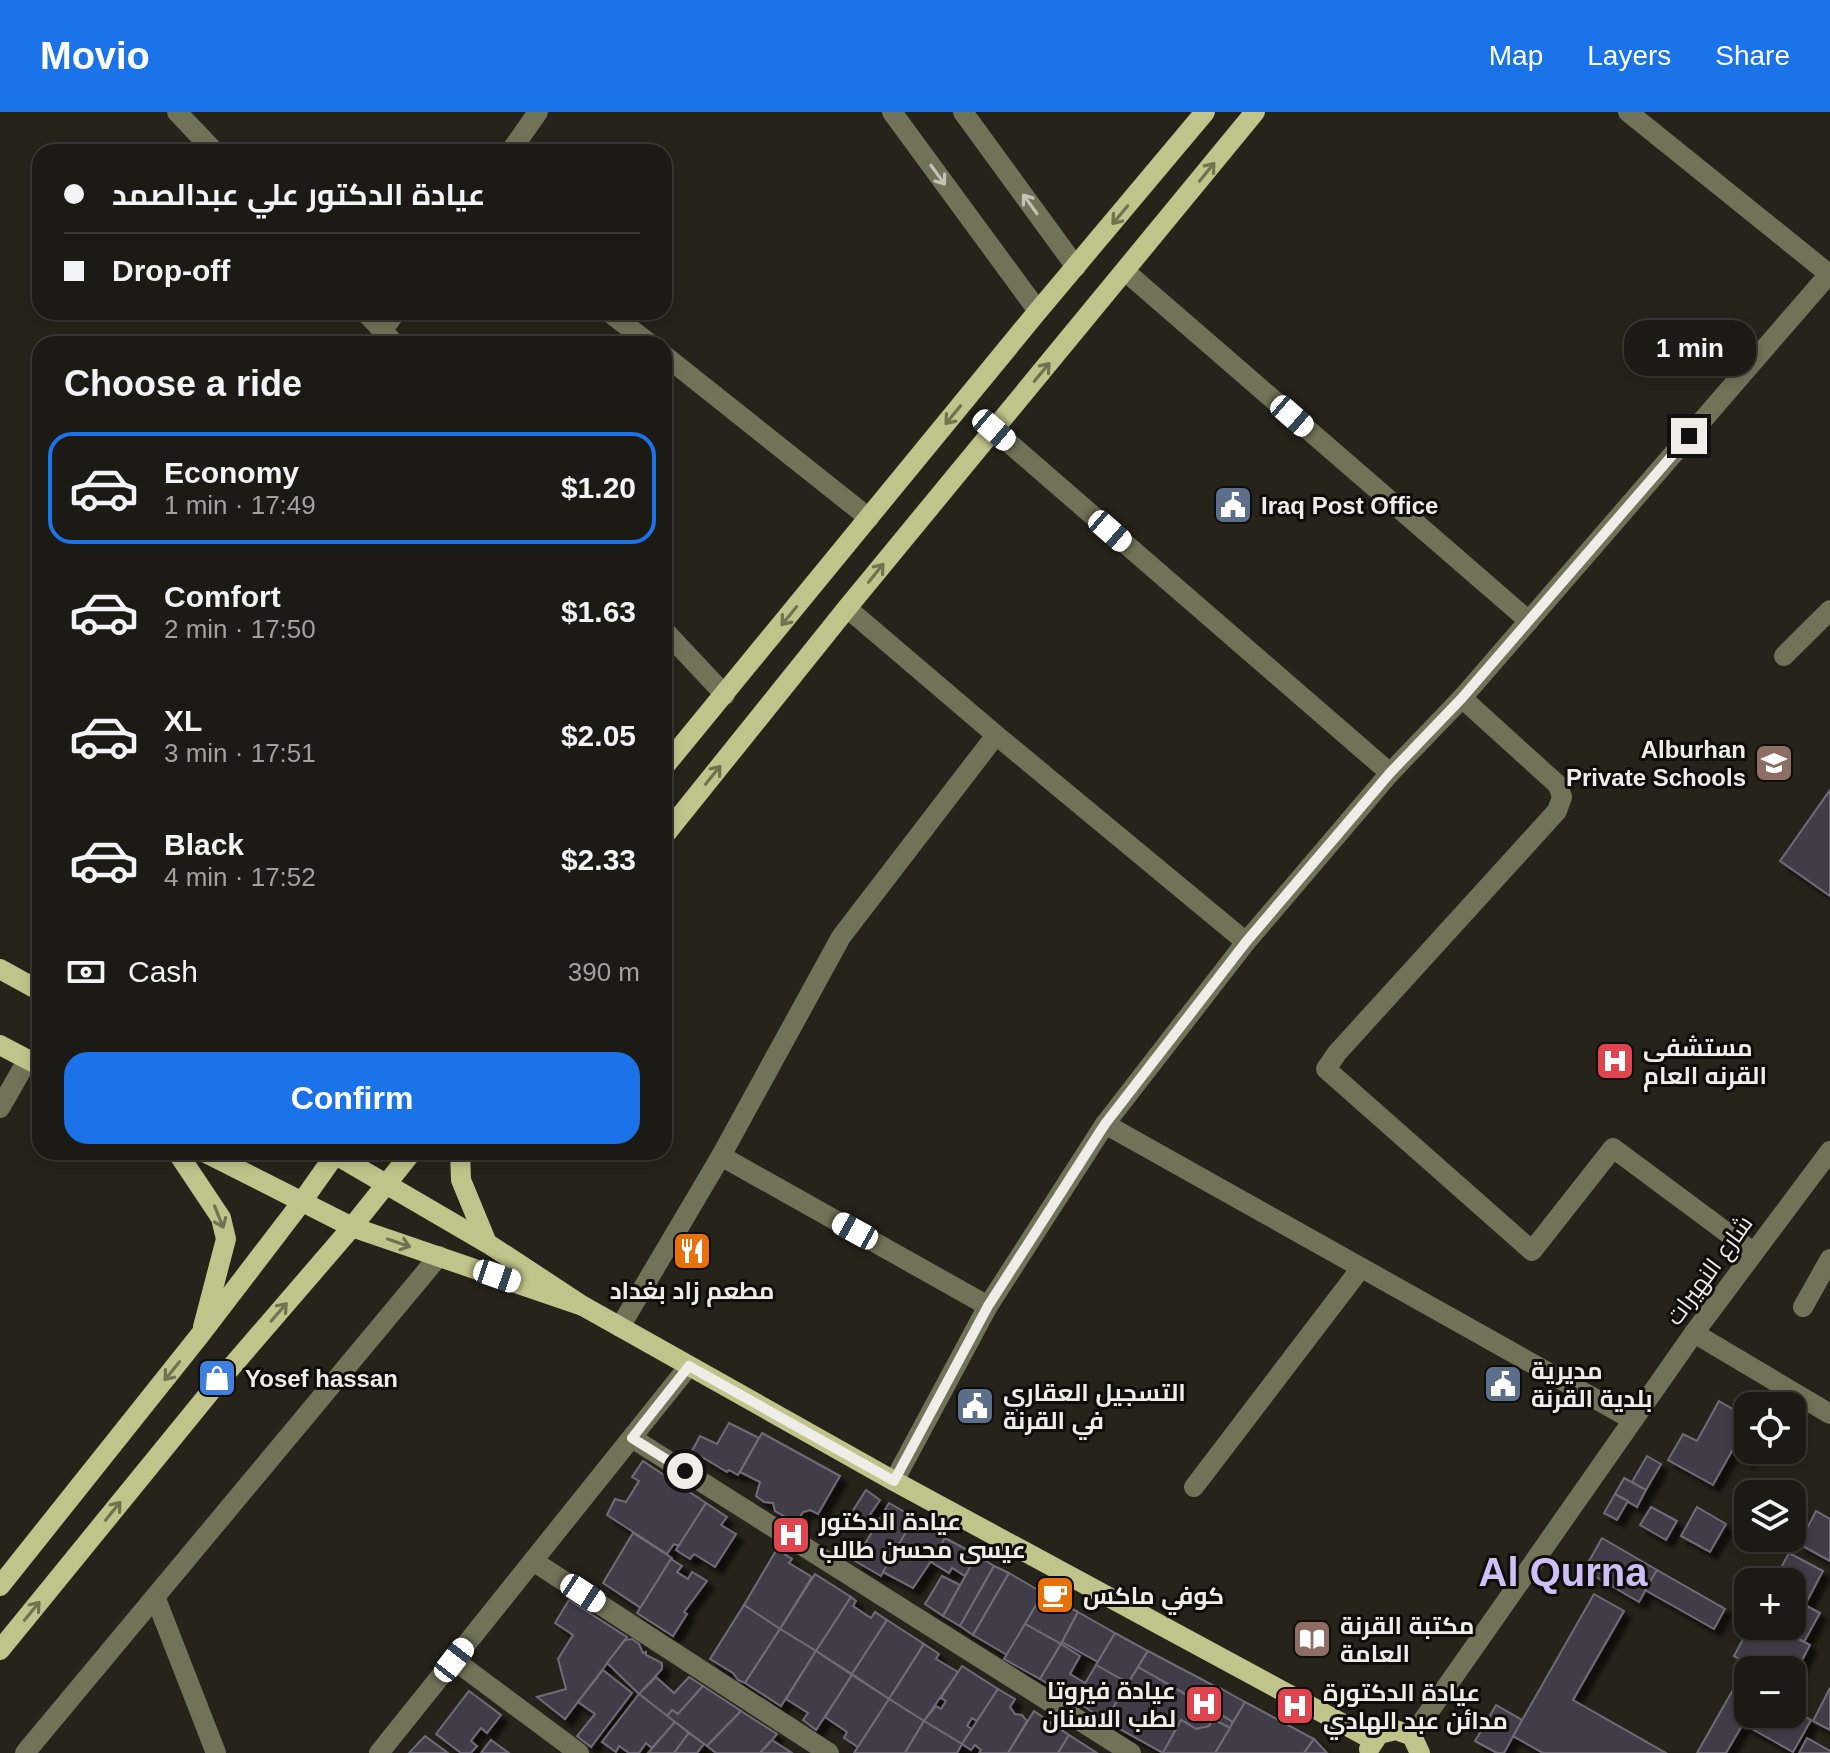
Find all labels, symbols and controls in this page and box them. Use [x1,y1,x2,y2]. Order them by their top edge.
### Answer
text: Movio [40,35,150,77]
text: Map [1489,40,1543,71]
text: Layers [1587,40,1671,71]
text: Share [1715,40,1790,71]
one-way arrow [1198,162,1216,183]
one-way arrow [930,164,947,185]
text: عيادة الدكتور علي عبدالصمد [112,178,485,211]
one-way arrow [1022,194,1038,216]
one-way arrow [1111,204,1128,225]
text: Drop-off [112,254,230,287]
callout: 1 min [1623,320,1755,376]
text: 1 min [1656,333,1724,363]
text: Choose a ride [64,363,302,404]
one-way arrow [1033,363,1051,383]
car [1266,391,1318,441]
one-way arrow [944,404,962,425]
car [968,405,1020,455]
route end [1671,418,1707,454]
icon: car [68,452,140,524]
text: Economy [164,456,299,489]
text: $1.20 [561,471,636,504]
public building icon: Iraq Post Office [1212,484,1254,526]
text: 1 min · 17:49 [164,490,316,520]
place label: Iraq Post Office [1261,492,1438,519]
car [1084,506,1136,556]
one-way arrow [867,563,885,584]
icon: car [68,576,140,648]
text: Comfort [164,580,281,613]
text: $1.63 [561,595,636,628]
one-way arrow [780,606,798,626]
text: 2 min · 17:50 [164,614,316,644]
icon: car [68,700,140,772]
text: XL [164,704,202,737]
text: $2.05 [561,719,636,752]
place label: Alburhan Private Schools [1566,736,1746,791]
text: 3 min · 17:51 [164,738,316,768]
school or university icon: Alburhan Private Schools [1753,742,1795,784]
one-way arrow [704,765,722,786]
icon: car [68,824,140,896]
text: Black [164,828,244,861]
text: $2.33 [561,843,636,876]
text: 4 min · 17:52 [164,862,316,892]
icon: cash [64,950,108,994]
text: Cash [128,955,198,988]
text: 390 m [568,957,640,987]
place label: مستشفى القرنه العام [1643,1034,1767,1092]
hospital icon: مستشفى القرنه العام [1594,1040,1636,1082]
button: Confirm [64,1052,640,1144]
one-way arrow [212,1204,227,1229]
car [828,1209,882,1253]
street label: شارع النهيرات [1660,1210,1760,1332]
restaurant icon: مطعم زاد بغداد [671,1230,713,1272]
one-way arrow [386,1236,412,1251]
car [470,1257,524,1295]
place label: مطعم زاد بغداد [610,1277,774,1307]
one-way arrow [270,1302,288,1322]
shop icon: Yosef hassan [196,1357,238,1399]
place label: مديرية بلدية القرنة [1531,1357,1653,1413]
one-way arrow [163,1360,181,1381]
public building icon: مديرية بلدية القرنة [1482,1363,1524,1405]
place label: Yosef hassan [245,1365,398,1392]
place label: التسجيل العقاري في القرنة [1003,1379,1186,1440]
public building icon: التسجيل العقاري في القرنة [954,1385,996,1427]
map controls [1734,1392,1806,1728]
button: locate [1734,1392,1806,1464]
route start [667,1453,703,1489]
button: layers [1734,1480,1806,1552]
one-way arrow [104,1501,122,1522]
place label: عيادة الدكتور عيسى محسن طالب [818,1508,1026,1564]
hospital icon: عيادة الدكتور عيسى محسن طالب [770,1514,812,1556]
district label: Al Qurna [1479,1550,1648,1594]
button: + [1734,1568,1806,1640]
car [556,1570,610,1616]
cafe icon: كوفي ماكس [1034,1574,1076,1616]
place label: كوفي ماكس [1083,1582,1224,1615]
one-way arrow [23,1601,41,1622]
place label: مكتبة القرنة العامة [1340,1612,1474,1667]
library icon: مكتبة القرنة العامة [1291,1618,1333,1660]
car [430,1634,478,1686]
button: − [1734,1656,1806,1728]
place label: عيادة فيروتا لطب الاسنان [1042,1677,1176,1733]
place label: عيادة الدكتورة مدائن عبد الهادي [1323,1679,1508,1740]
hospital icon: عيادة فيروتا لطب الاسنان [1183,1683,1225,1725]
hospital icon: عيادة الدكتورة مدائن عبد الهادي [1274,1685,1316,1727]

